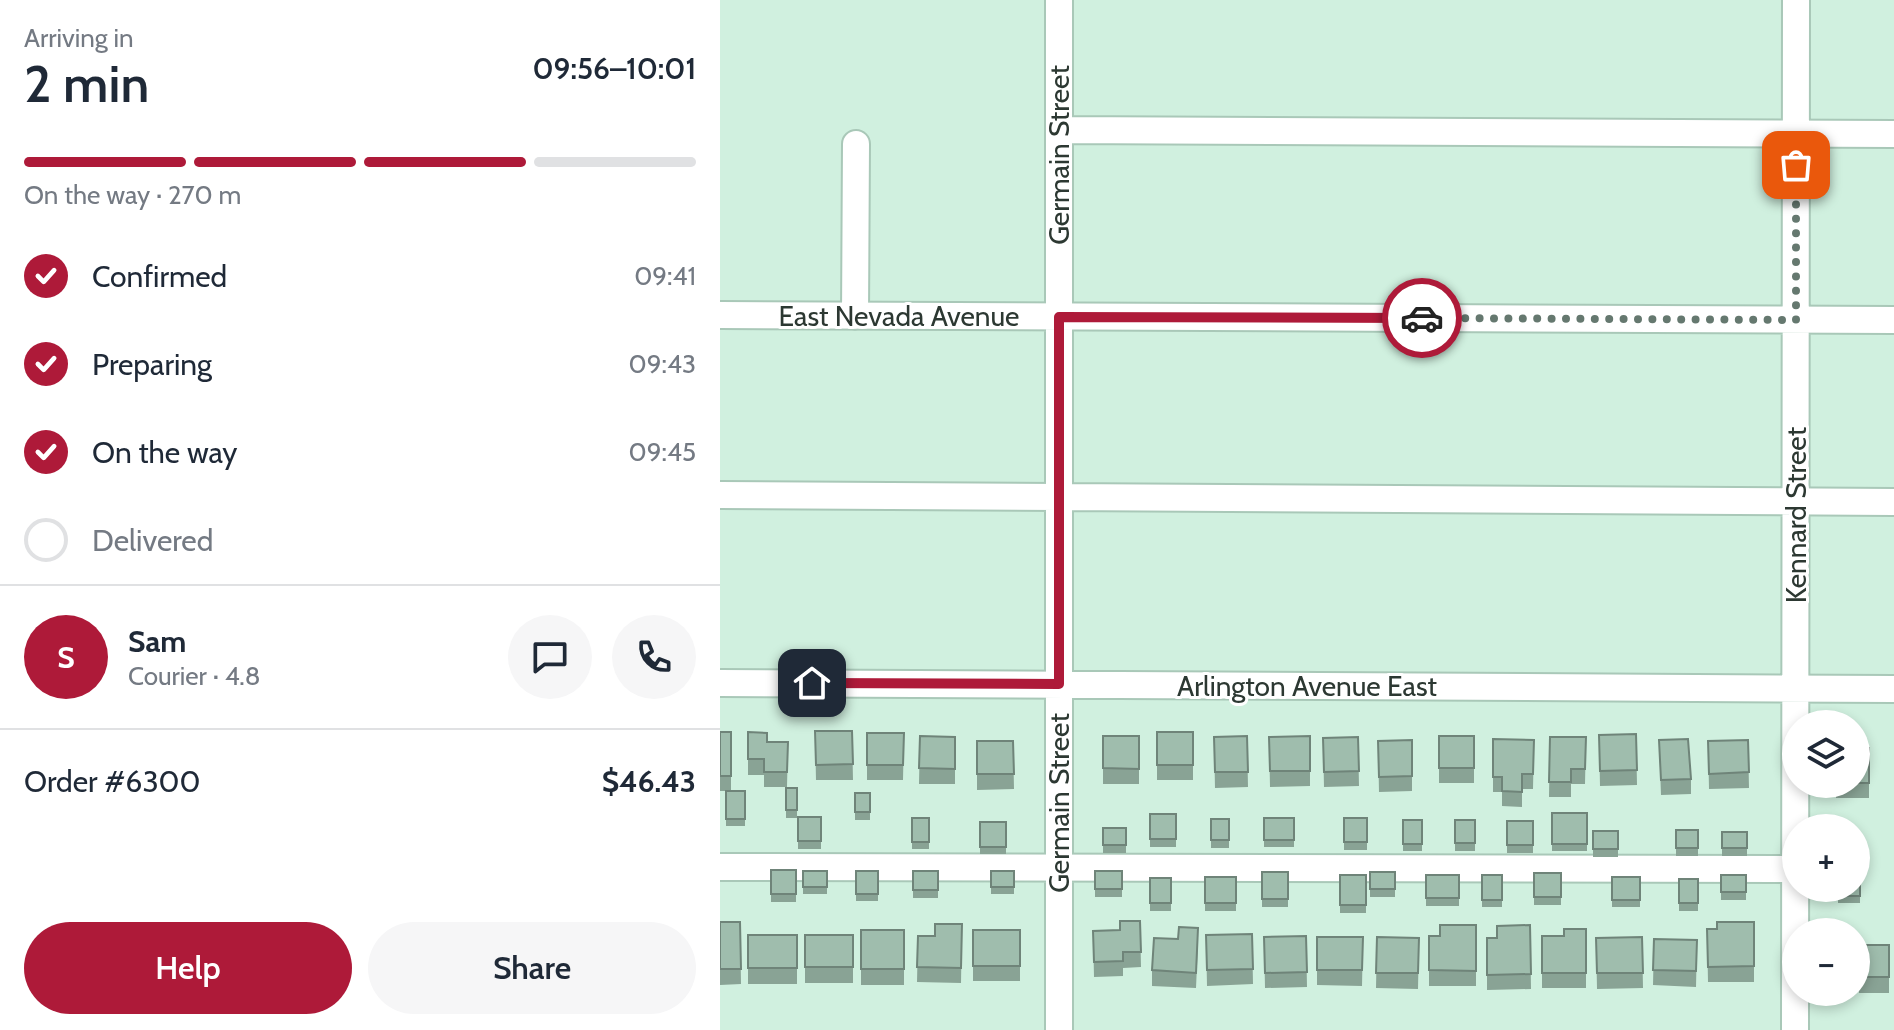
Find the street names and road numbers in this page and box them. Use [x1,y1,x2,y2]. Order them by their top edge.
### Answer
street label: Germain Street [1042,65,1076,245]
street label: East Nevada Avenue [779,299,1019,333]
street label: Kennard Street [1779,427,1813,603]
street label: Arlington Avenue East [1177,669,1437,703]
street label: Germain Street [1042,713,1076,893]

